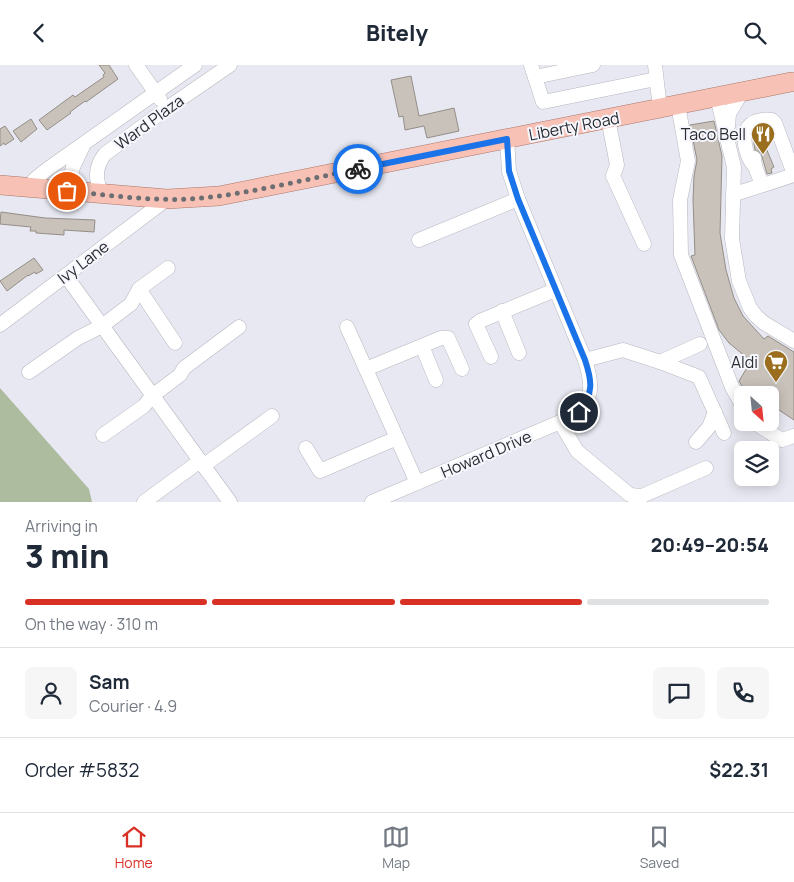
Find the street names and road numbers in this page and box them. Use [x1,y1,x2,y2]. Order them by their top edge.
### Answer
street label: Ward Plaza [110,89,188,155]
street label: Liberty Road [527,106,621,146]
street label: Ivy Lane [53,235,113,289]
street label: Howard Drive [437,425,535,483]

